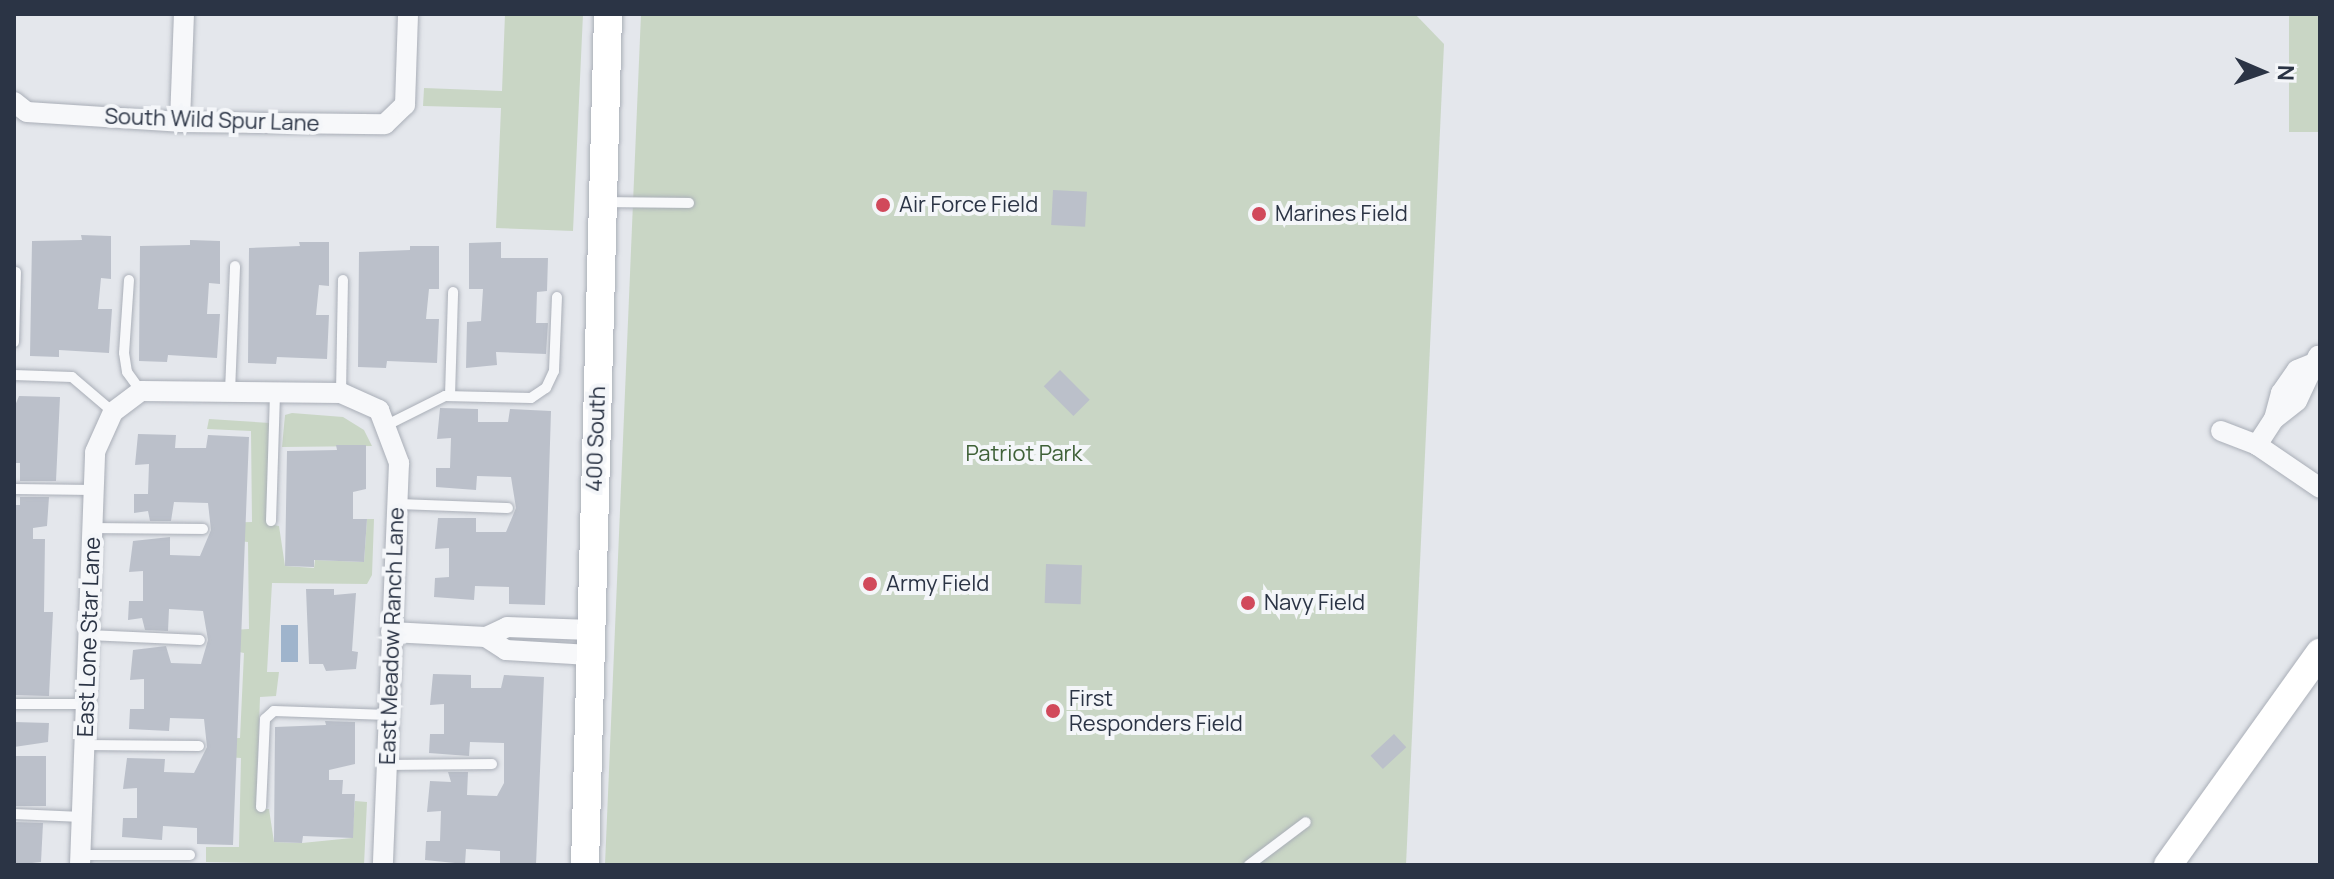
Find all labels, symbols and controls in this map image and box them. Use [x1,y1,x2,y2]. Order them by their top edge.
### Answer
north arrow [2222,32,2302,112]
text: N [2271,64,2301,81]
street label: South Wild Spur Lane [104,103,320,137]
place label: Air Force Field [899,192,1038,218]
marker: Air Force Field [874,196,892,214]
place label: Marines Field [1275,201,1408,227]
marker: Marines Field [1250,205,1268,223]
street label: 400 South [581,386,611,492]
park label: Patriot Park [966,441,1082,467]
street label: East Meadow Ranch Lane [374,507,410,765]
street label: East Lone Star Lane [72,536,106,738]
place label: Army Field [886,571,989,597]
marker: Army Field [861,575,879,593]
place label: Navy Field [1264,590,1365,616]
marker: Navy Field [1239,594,1257,612]
place label: First Responders Field [1069,685,1243,736]
marker: First Responders Field [1044,702,1062,720]

